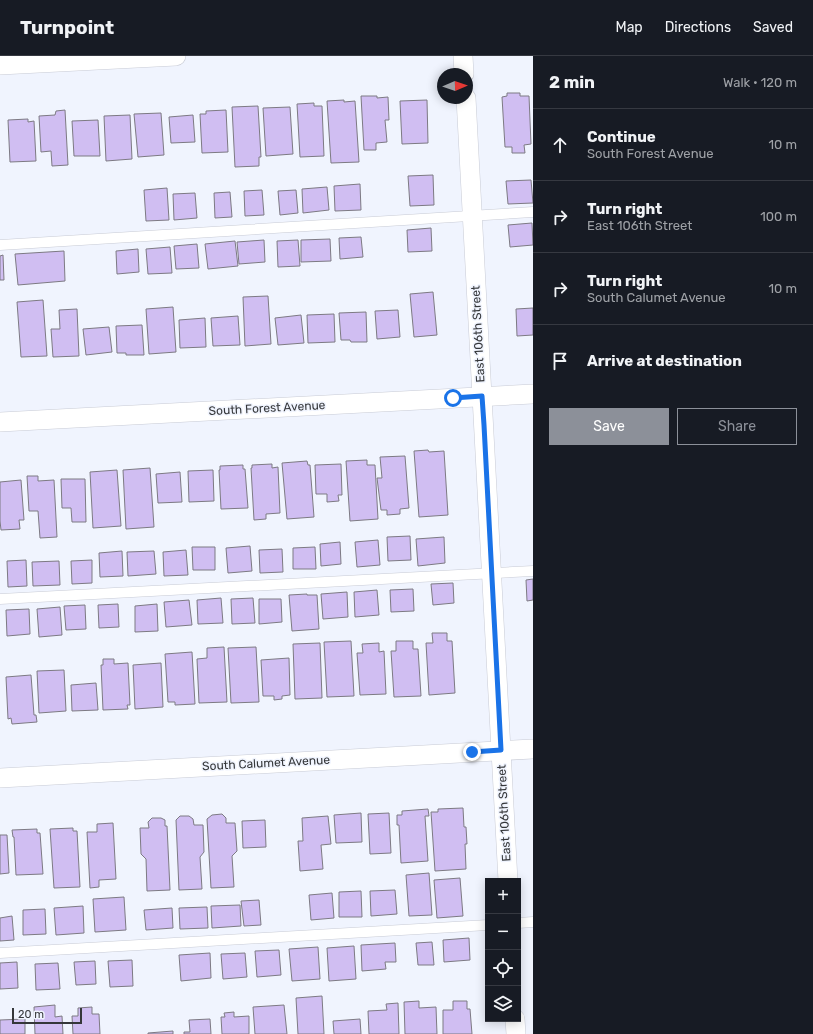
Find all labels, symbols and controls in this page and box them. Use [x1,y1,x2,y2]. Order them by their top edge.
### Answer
text: Turnpoint [20,16,114,39]
text: Map [616,19,643,36]
text: Directions [665,19,731,36]
text: Saved [753,19,793,36]
north arrow [437,68,473,104]
text: 2 min [549,72,595,92]
text: Walk · 120 m [723,75,797,90]
text: Continue [587,128,656,146]
icon: ahead [549,134,571,156]
text: 10 m [768,137,797,152]
text: South Forest Avenue [587,146,714,161]
text: Turn right [587,200,662,218]
icon: right [549,206,571,228]
text: 100 m [760,209,797,224]
text: East 106th Street [587,218,692,233]
text: Turn right [587,272,662,290]
icon: right [549,278,571,300]
text: 10 m [768,281,797,296]
street label: East 106th Street [468,285,488,383]
text: South Calumet Avenue [587,290,726,305]
icon: arrive [549,350,571,372]
text: Arrive at destination [587,352,742,370]
route start [444,389,462,407]
street label: South Forest Avenue [208,398,326,418]
button: Save [549,408,669,445]
button: Share [677,408,797,445]
route end [463,743,481,761]
street label: South Calumet Avenue [202,753,331,773]
street label: East 106th Street [494,764,514,862]
map controls [485,878,521,1022]
button: + [485,878,521,914]
button: − [485,914,521,950]
button: locate [485,950,521,986]
button: layers [485,986,521,1022]
scale bar [12,1006,82,1025]
text: 20 m [18,1008,44,1021]

